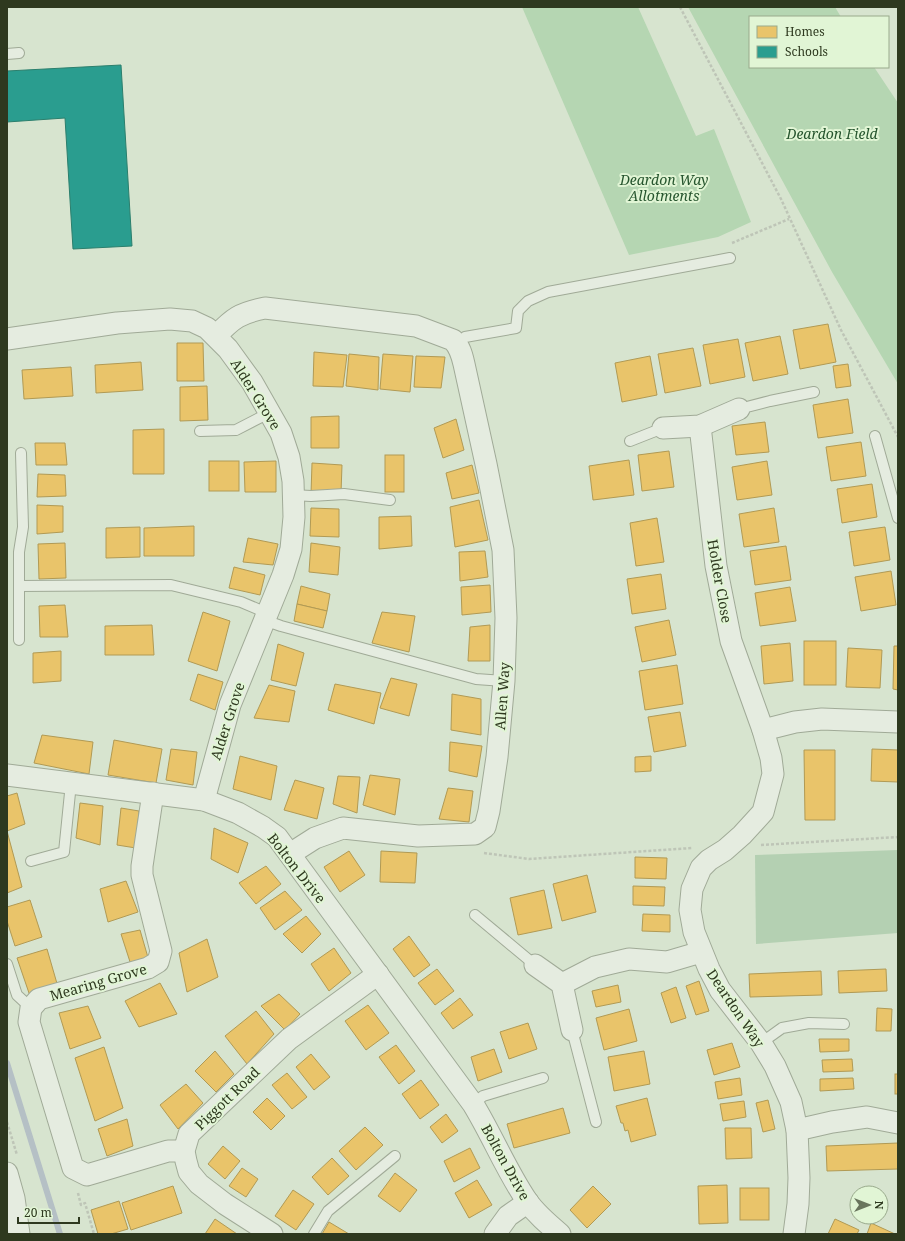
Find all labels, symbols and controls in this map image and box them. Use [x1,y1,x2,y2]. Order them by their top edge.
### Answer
legend [749,16,889,68]
text: Homes [785,23,825,40]
text: Schools [785,43,828,60]
park label: Deardon Field [785,124,879,143]
park label: Deardon Way Allotments [619,170,708,205]
street label: Alder Grove [227,355,285,433]
street label: Holder Close [703,538,737,624]
street label: Allen Way [490,661,514,731]
street label: Alder Grove [205,680,249,762]
street label: Bolton Drive [264,829,330,907]
street label: Mearing Grove [47,959,149,1005]
street label: Deardon Way [703,965,769,1051]
street label: Piggott Road [190,1062,264,1134]
street label: Bolton Drive [477,1121,535,1203]
north arrow [849,1185,889,1225]
scale bar [18,1199,79,1225]
text: N [872,1201,887,1210]
text: 20 m [24,1204,52,1221]

